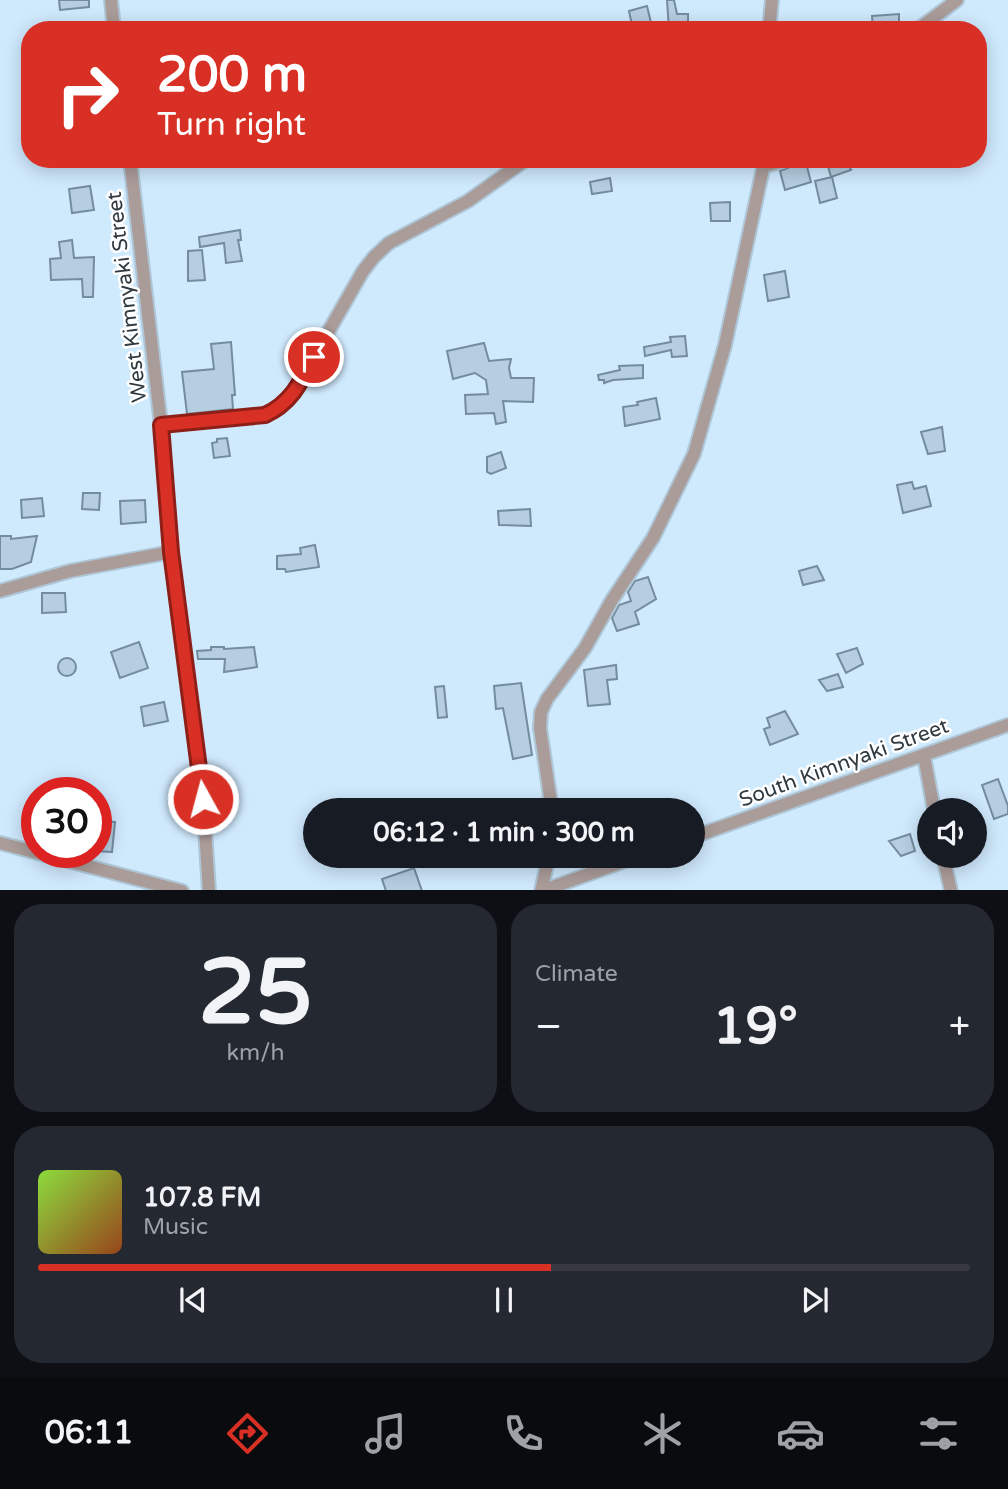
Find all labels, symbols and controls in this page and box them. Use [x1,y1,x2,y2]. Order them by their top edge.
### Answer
text: 200 m [157,46,307,105]
icon: right [42,49,133,140]
text: Turn right [157,106,306,144]
street label: West Kimnyaki Street [102,190,152,404]
pin [284,327,344,387]
icon: arrive [295,338,333,376]
street label: South Kimnyaki Street [736,713,952,813]
position arrow [166,762,240,836]
speed limit sign: 30 [21,777,112,868]
map controls [917,798,987,868]
button: sound [917,798,987,868]
text: 06:12 · 1 min · 300 m [373,817,635,848]
text: 25 [198,938,313,1048]
text: Climate [535,960,618,988]
text: 19° [713,995,798,1058]
text: − [535,1004,562,1050]
text: + [949,1004,970,1050]
text: km/h [227,1039,284,1067]
text: 107.8 FM [143,1182,261,1213]
text: Music [143,1213,208,1241]
icon: previous [174,1281,212,1319]
icon: pause [485,1281,523,1319]
icon: next [796,1281,834,1319]
icon: directions [223,1409,272,1458]
icon: music [361,1409,410,1458]
icon: phone [499,1409,548,1458]
icon: climate [638,1409,687,1458]
icon: car [776,1409,825,1458]
icon: filters [914,1409,963,1458]
text: 06:11 [45,1414,133,1452]

